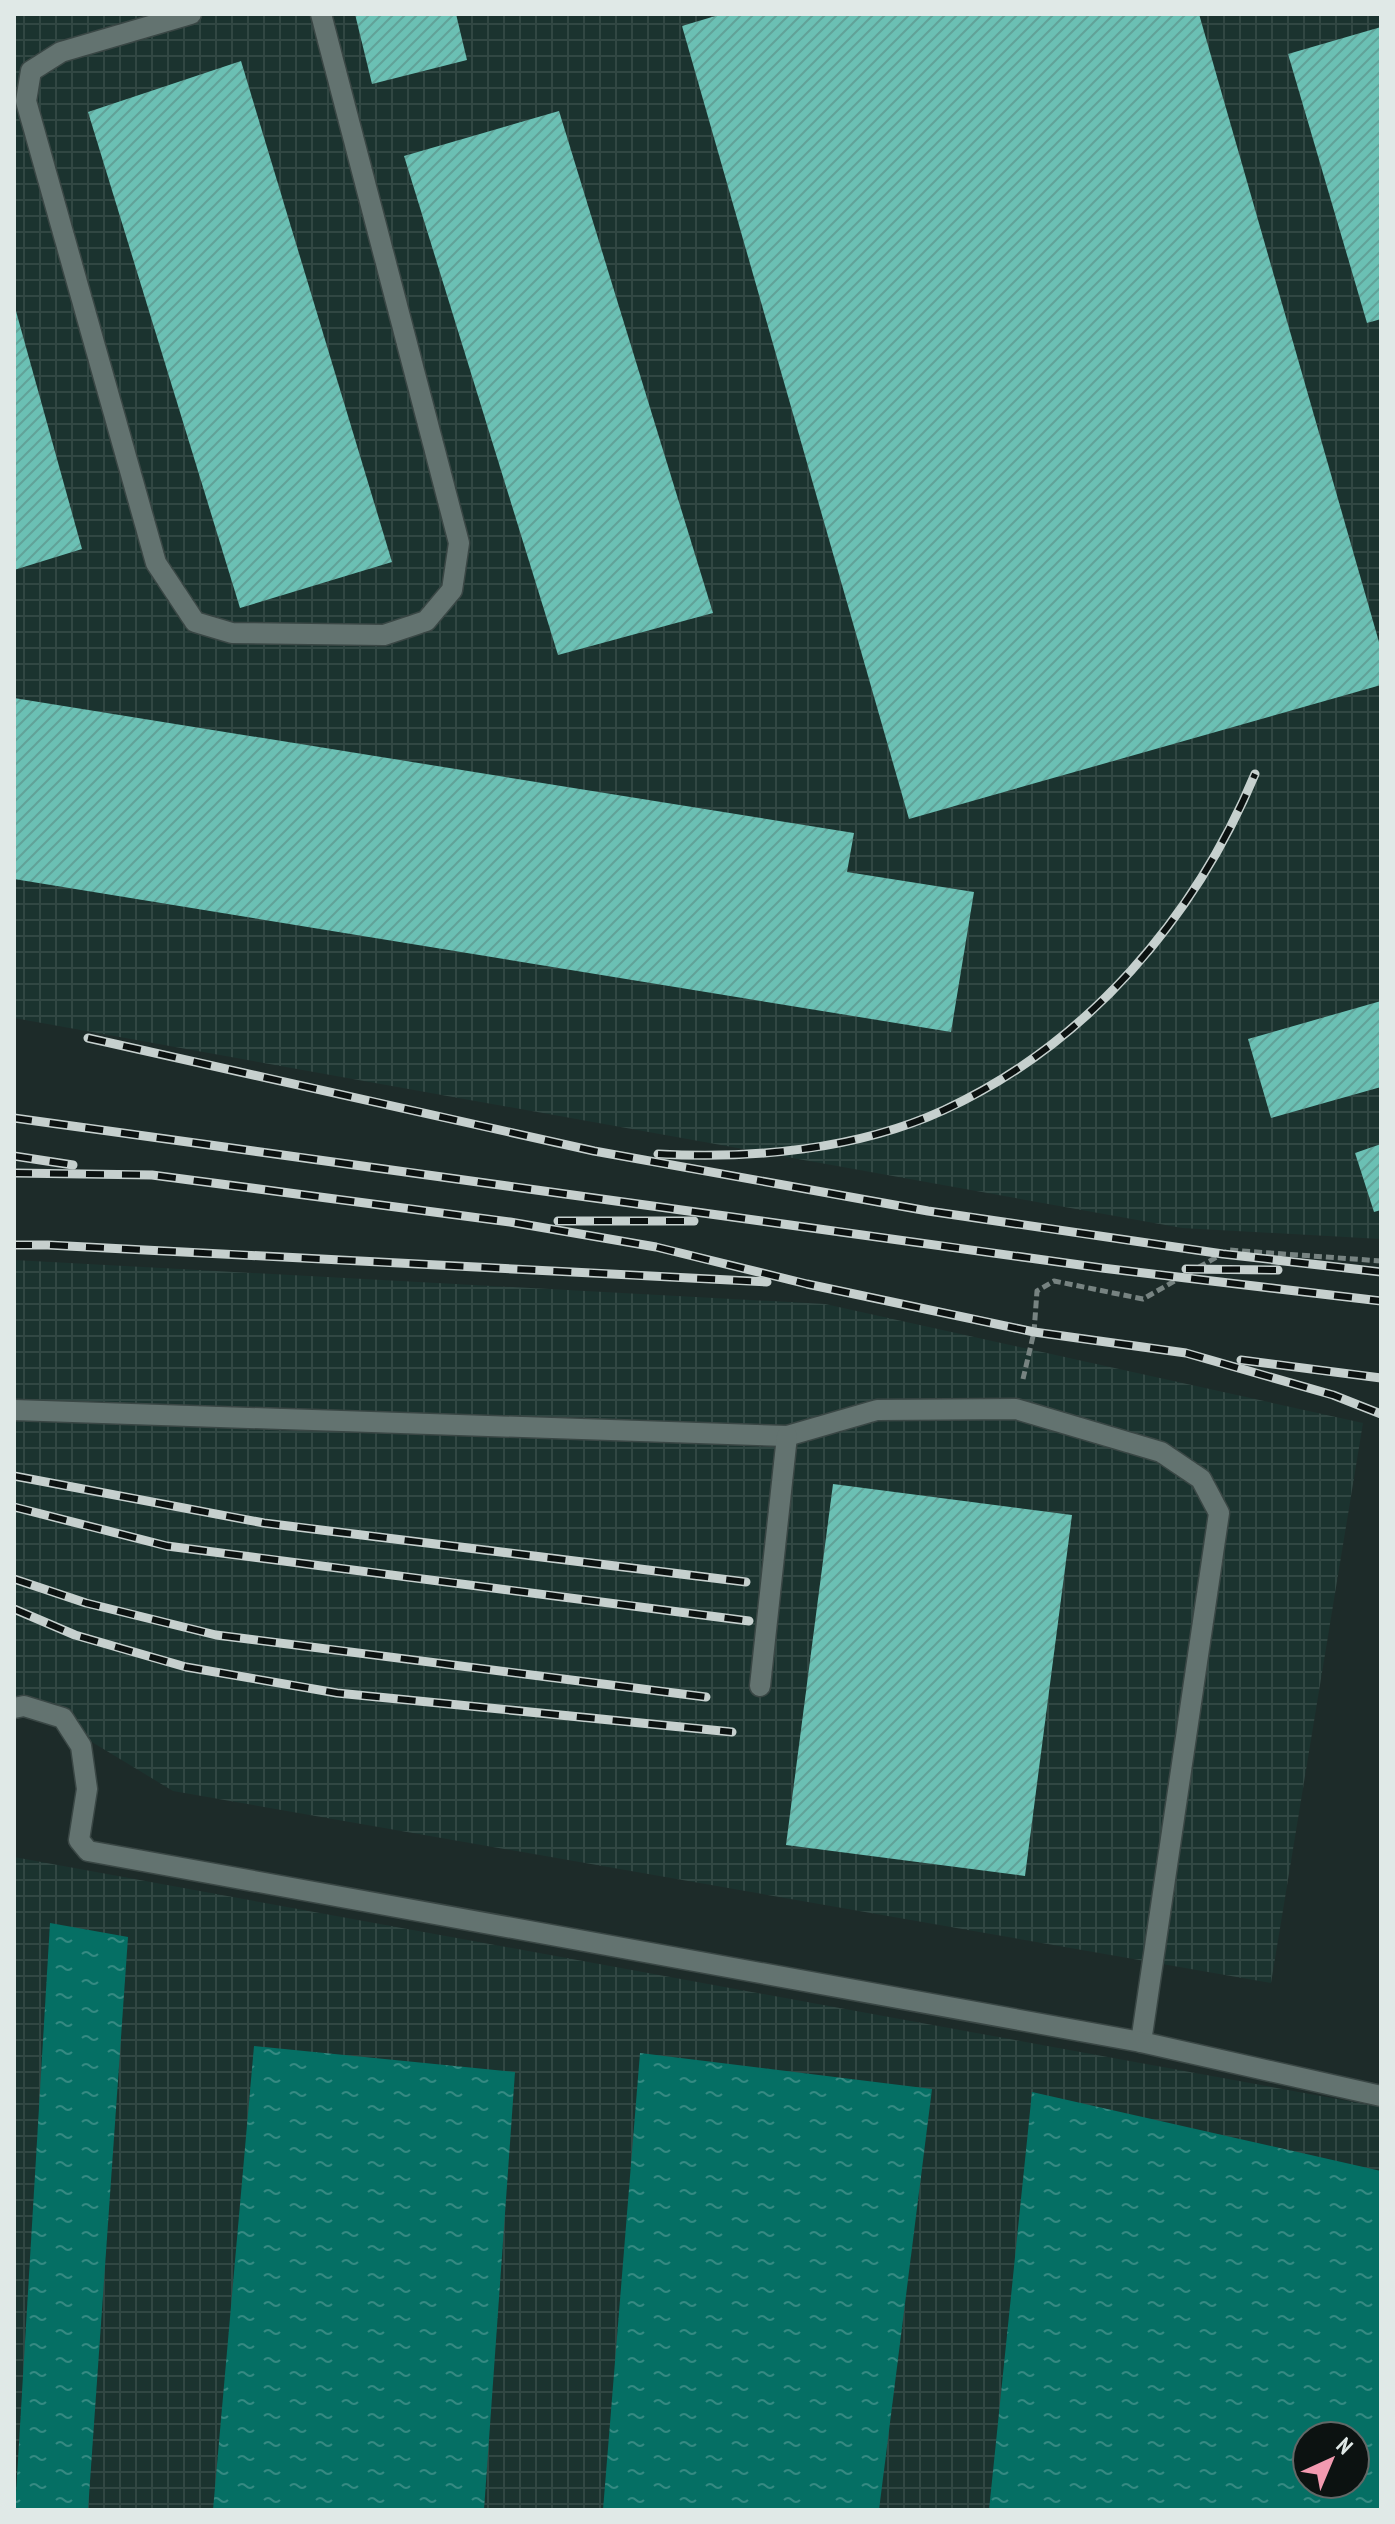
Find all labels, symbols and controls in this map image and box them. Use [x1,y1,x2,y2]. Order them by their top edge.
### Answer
north arrow [1291,2420,1371,2500]
text: N [1331,2431,1359,2460]

